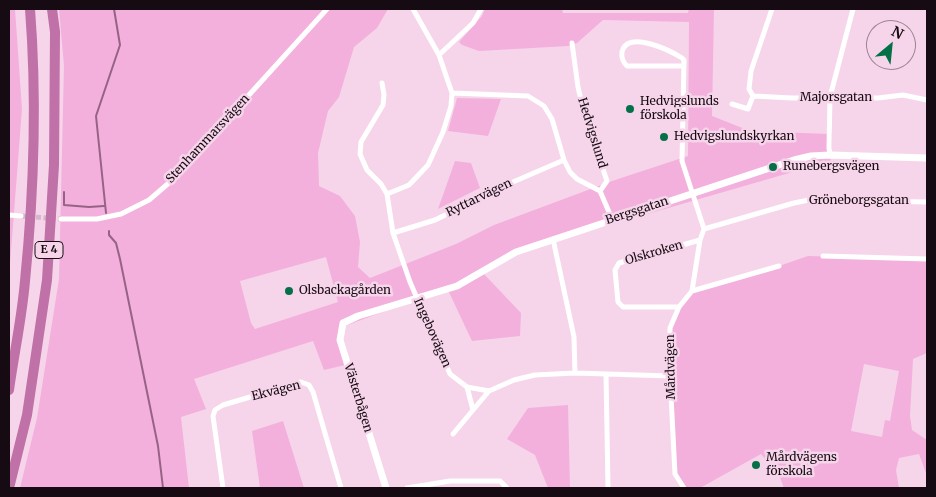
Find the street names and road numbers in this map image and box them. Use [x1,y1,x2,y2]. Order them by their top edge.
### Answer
street label: Majorsgatan [800,91,872,105]
street label: Stenhammarsvägen [163,92,253,186]
street label: Hedvigslund [574,96,610,170]
street label: Ryttarvägen [444,176,514,220]
street label: Bergsgatan [604,194,670,228]
street label: Gröneborgsgatan [809,194,909,208]
street label: Olskroken [624,238,684,268]
road number: E 4 [35,242,63,258]
street label: Ingebovägen [410,296,454,370]
street label: Mårdvägen [663,334,679,400]
street label: Västerbågen [341,362,375,434]
street label: Ekvägen [250,378,302,404]

